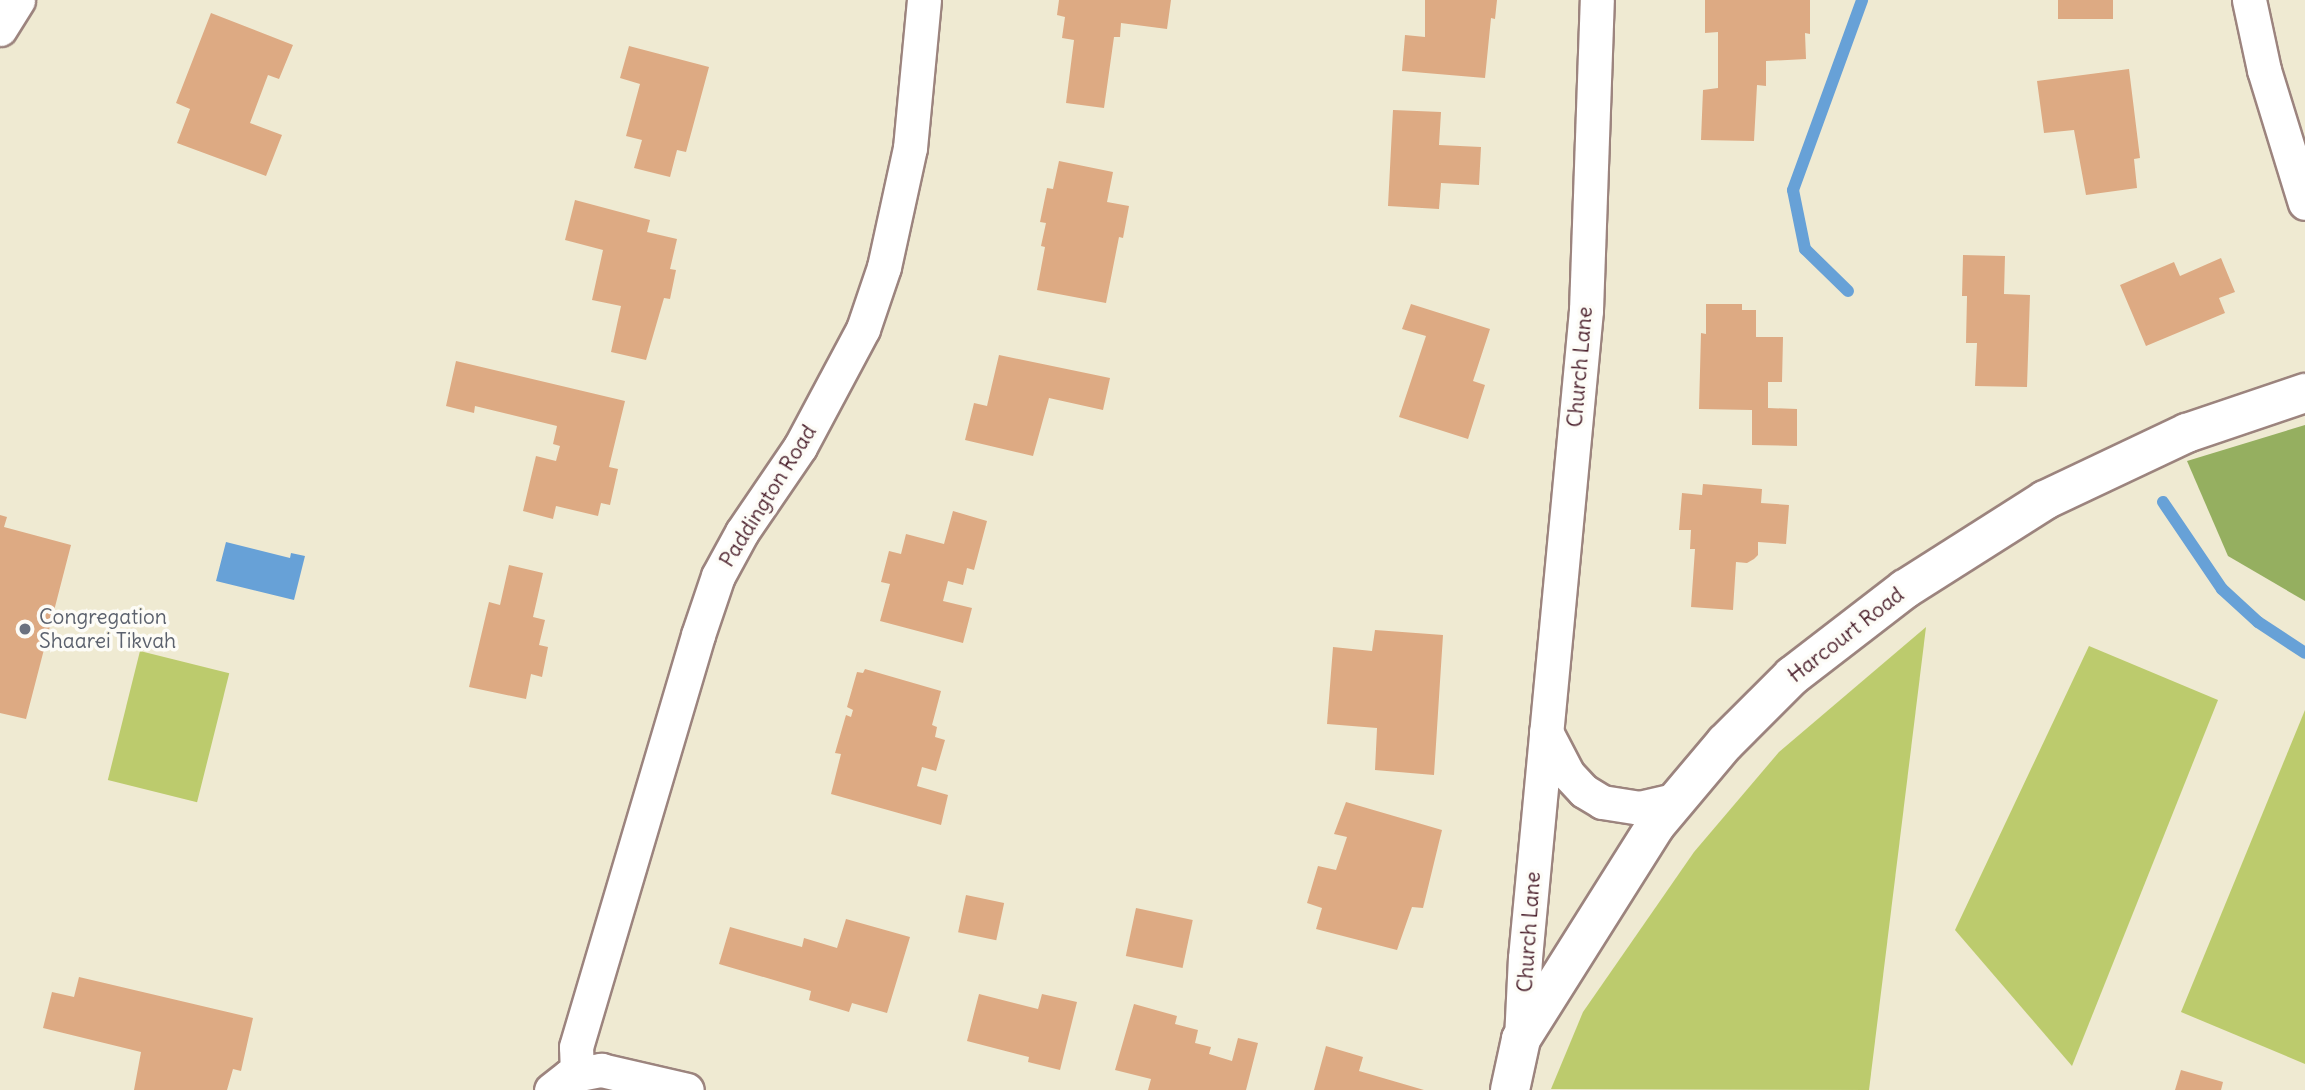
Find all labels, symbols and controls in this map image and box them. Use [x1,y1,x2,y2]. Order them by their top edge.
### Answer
street label: Church Lane [1562,306,1598,428]
street label: Paddington Road [714,420,822,572]
street label: Harcourt Road [1783,582,1909,688]
place label: Congregation Shaarei Tikvah [39,604,176,654]
marker: Congregation Shaarei Tikvah [17,621,33,637]
street label: Church Lane [1512,871,1546,993]

